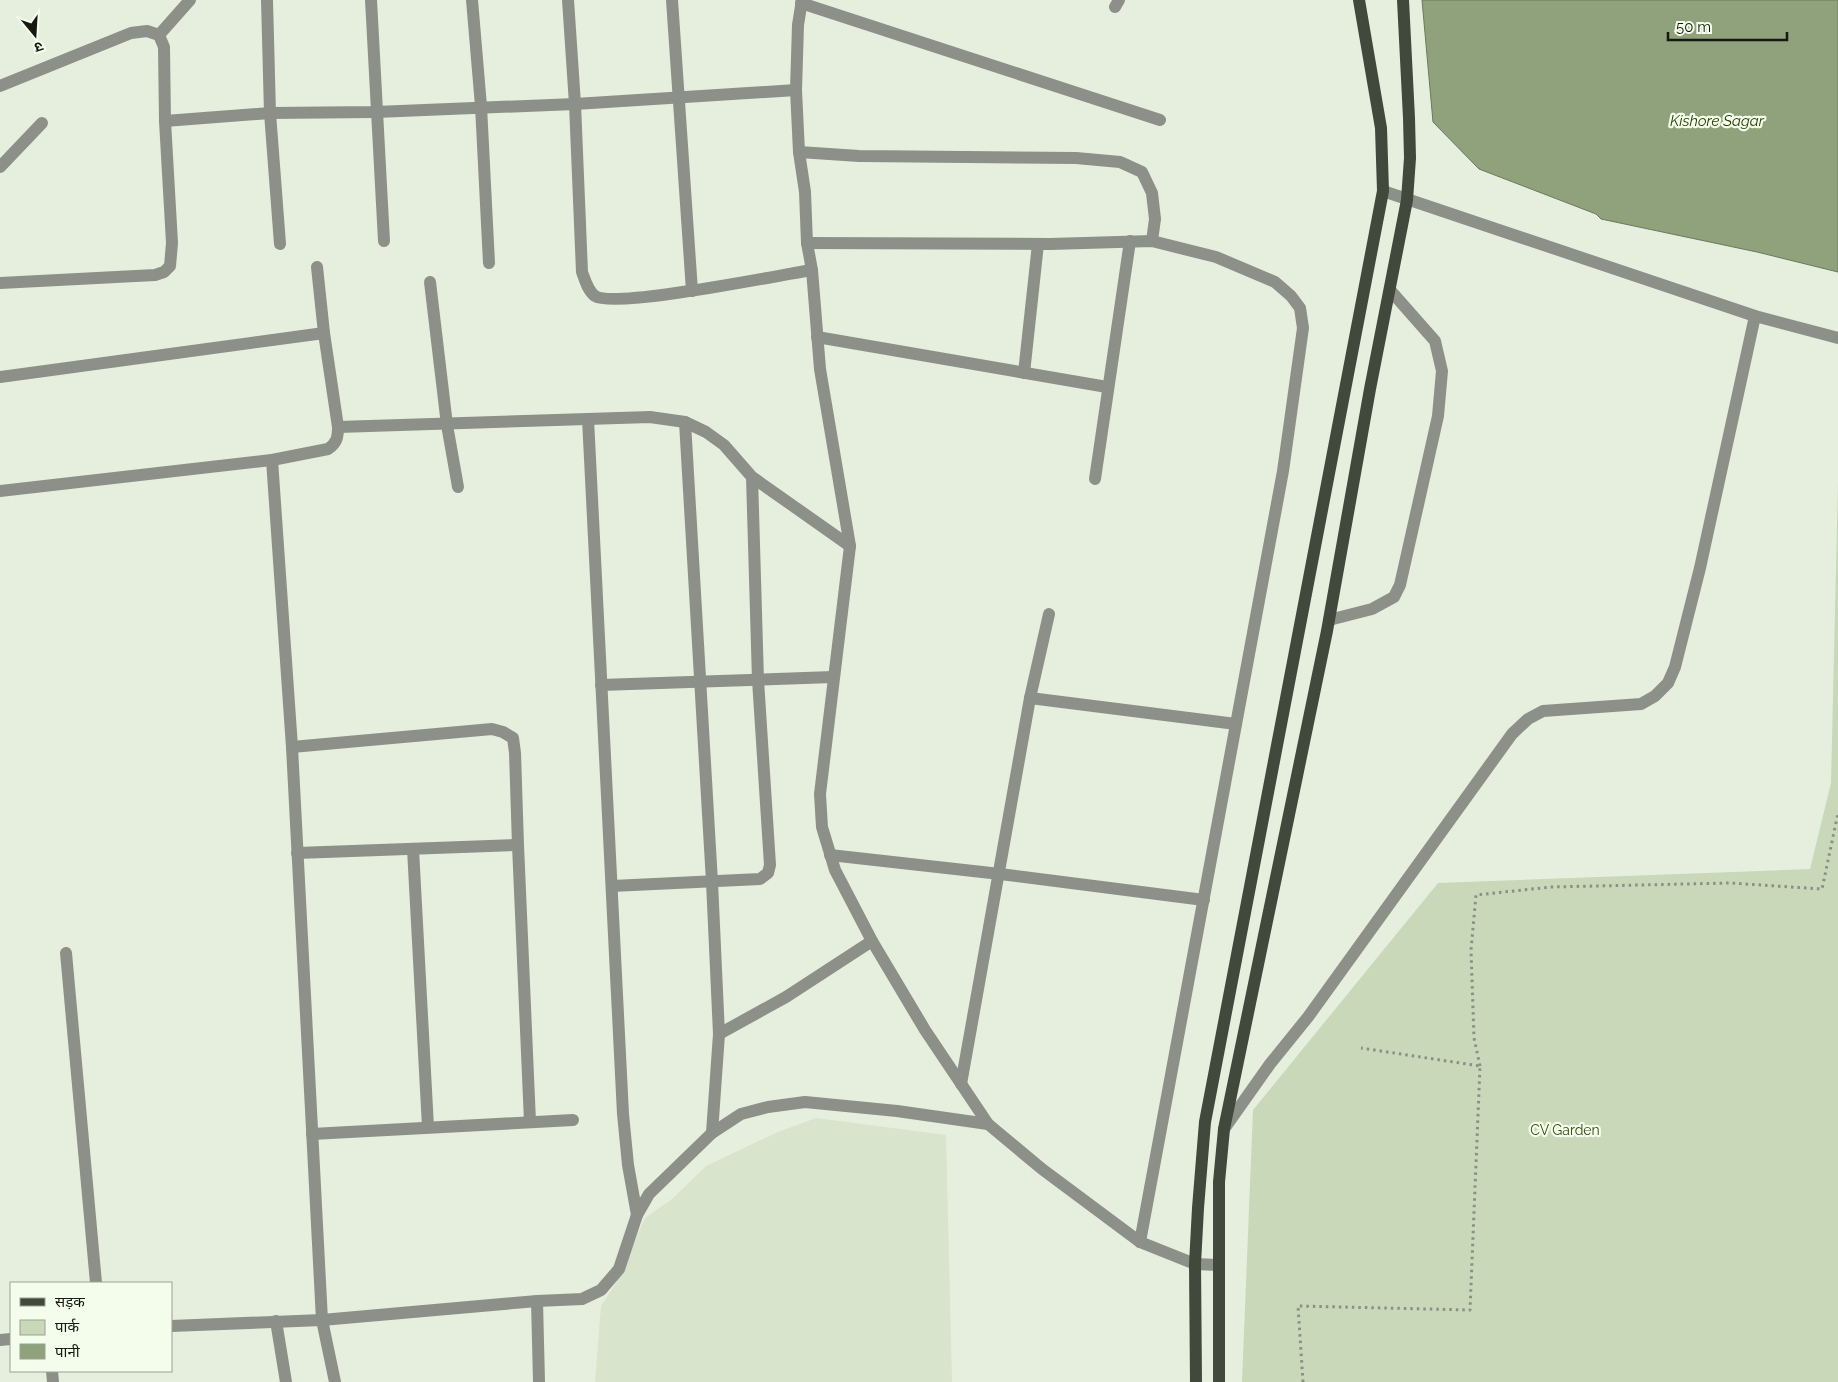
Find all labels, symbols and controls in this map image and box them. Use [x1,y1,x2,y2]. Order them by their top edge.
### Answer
north arrow [10,10,60,60]
scale bar [1668,10,1787,42]
text: 50 m [1676,18,1711,36]
text: उ [32,38,45,56]
water label: Kishore Sagar [1670,112,1765,130]
park label: CV Garden [1530,1122,1600,1138]
legend [10,1282,172,1372]
text: सड़क [55,1293,85,1311]
text: पार्क [55,1318,79,1336]
text: पानी [55,1343,81,1361]

